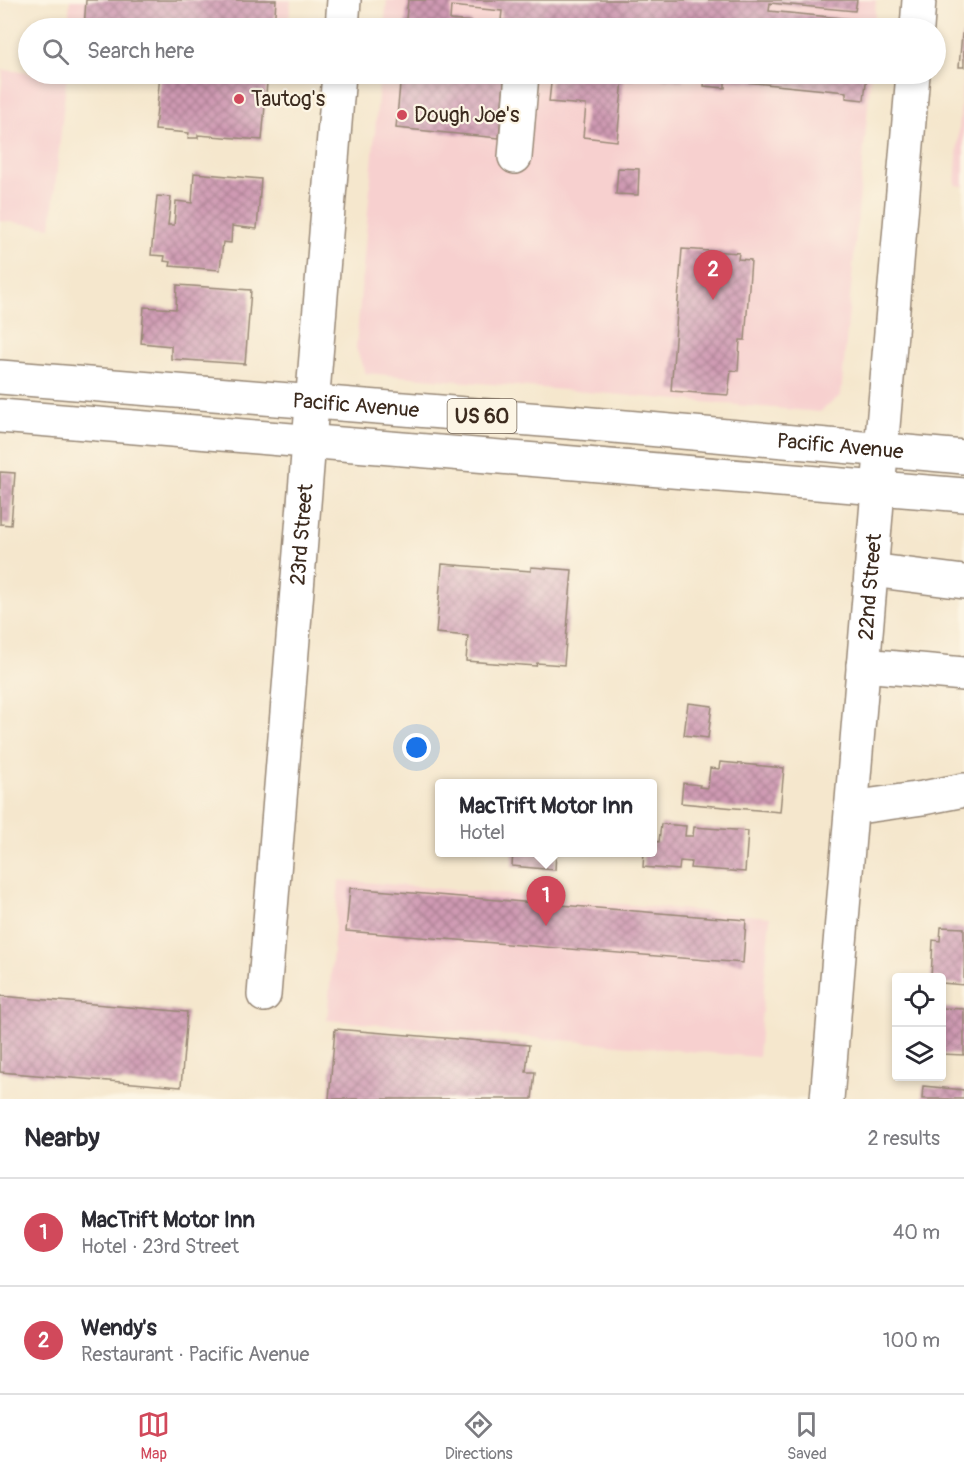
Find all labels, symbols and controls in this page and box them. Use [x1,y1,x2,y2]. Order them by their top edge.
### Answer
search box [18,18,946,84]
icon: search [39,35,72,68]
text: Search here [87,37,194,65]
place label: Tautog's [251,86,326,113]
marker: Tautog's [232,92,246,106]
place label: Dough Joe's [414,102,520,129]
marker: Dough Joe's [395,108,409,122]
pin: 2 [694,250,732,300]
street label: Pacific Avenue [291,387,421,424]
road number: US 60 [448,399,516,433]
street label: Pacific Avenue [776,427,905,466]
street label: 23rd Street [284,482,320,586]
street label: 22nd Street [852,532,888,641]
your location [402,733,431,762]
popup [435,779,657,857]
text: MacTrift Motor Inn [459,792,633,820]
text: Hotel [459,820,505,845]
pin: 1 [526,876,566,926]
map controls [892,973,946,1081]
button: locate [892,973,946,1027]
button: layers [892,1027,946,1081]
text: Nearby [24,1122,100,1154]
text: 2 results [868,1126,940,1151]
text: MacTrift Motor Inn [81,1206,255,1234]
text: 1 [40,1220,47,1245]
text: 40 m [893,1220,940,1245]
text: Hotel · 23rd Street [81,1234,239,1259]
text: Wendy's [81,1314,157,1342]
text: 2 [38,1328,49,1353]
text: 100 m [883,1328,940,1353]
text: Restaurant · Pacific Avenue [81,1342,309,1367]
tab: Map [137,1408,170,1464]
tab: Directions [445,1408,513,1464]
tab: Saved [787,1408,827,1464]

